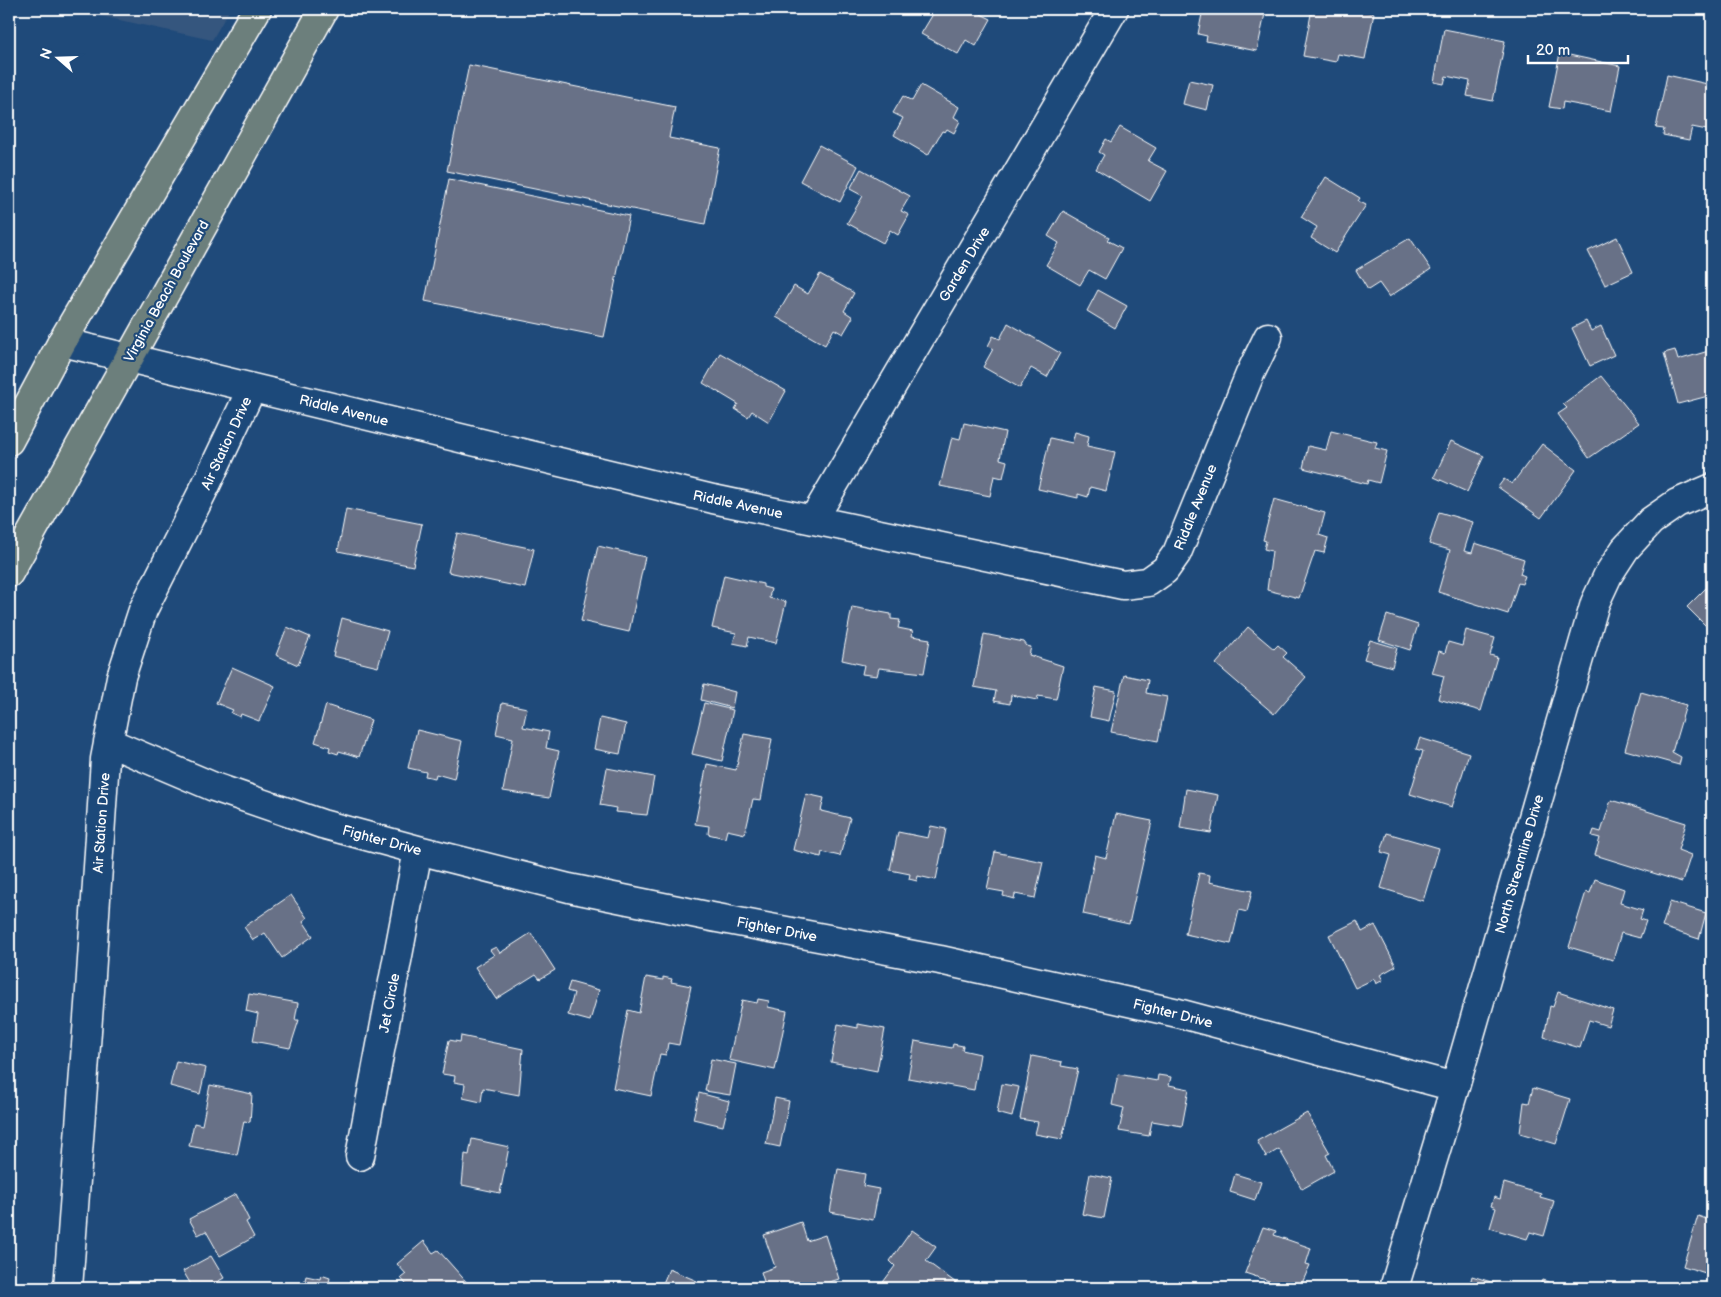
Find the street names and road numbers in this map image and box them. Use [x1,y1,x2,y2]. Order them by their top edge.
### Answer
street label: Virginia Beach Boulevard [120,217,213,365]
street label: Garden Drive [935,224,993,305]
street label: Riddle Avenue [297,391,390,430]
street label: Air Station Drive [197,394,255,492]
street label: Riddle Avenue [1170,462,1220,553]
street label: Riddle Avenue [691,487,784,522]
street label: Air Station Drive [90,772,113,874]
street label: North Streamline Drive [1491,793,1547,936]
street label: Fighter Drive [340,822,423,859]
street label: Fighter Drive [735,913,818,946]
street label: Jet Circle [375,972,404,1034]
street label: Fighter Drive [1131,995,1214,1032]

